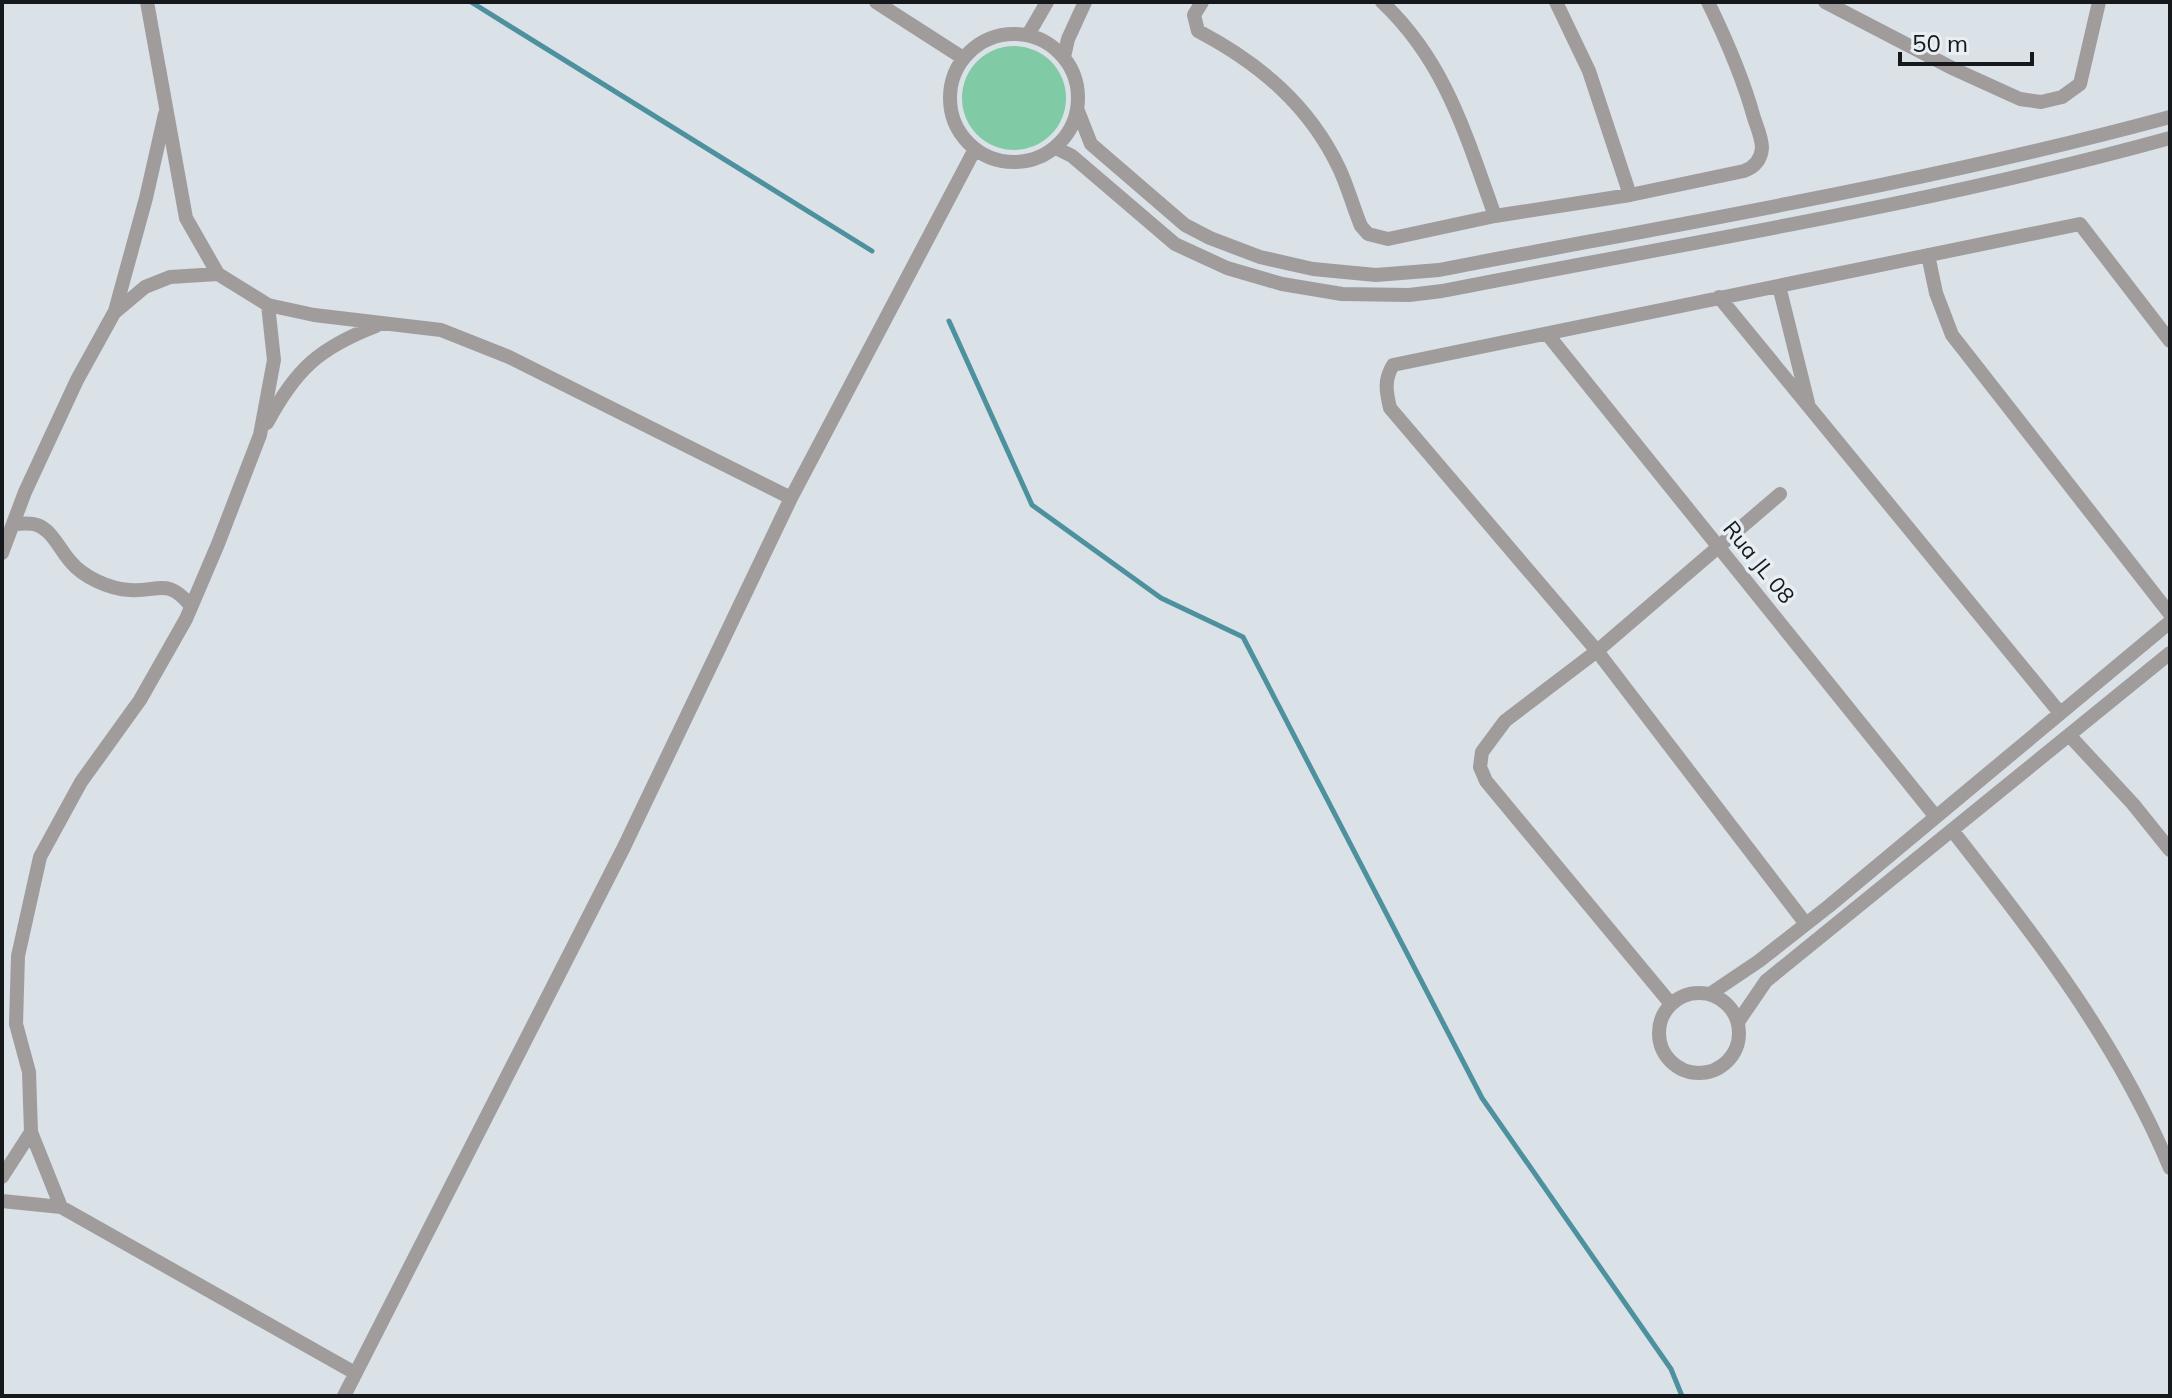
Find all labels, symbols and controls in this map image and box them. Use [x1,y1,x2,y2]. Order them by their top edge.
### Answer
scale bar [1900,16,2032,66]
text: 50 m [1912,28,1968,58]
street label: Rua JL 08 [1717,515,1801,609]

